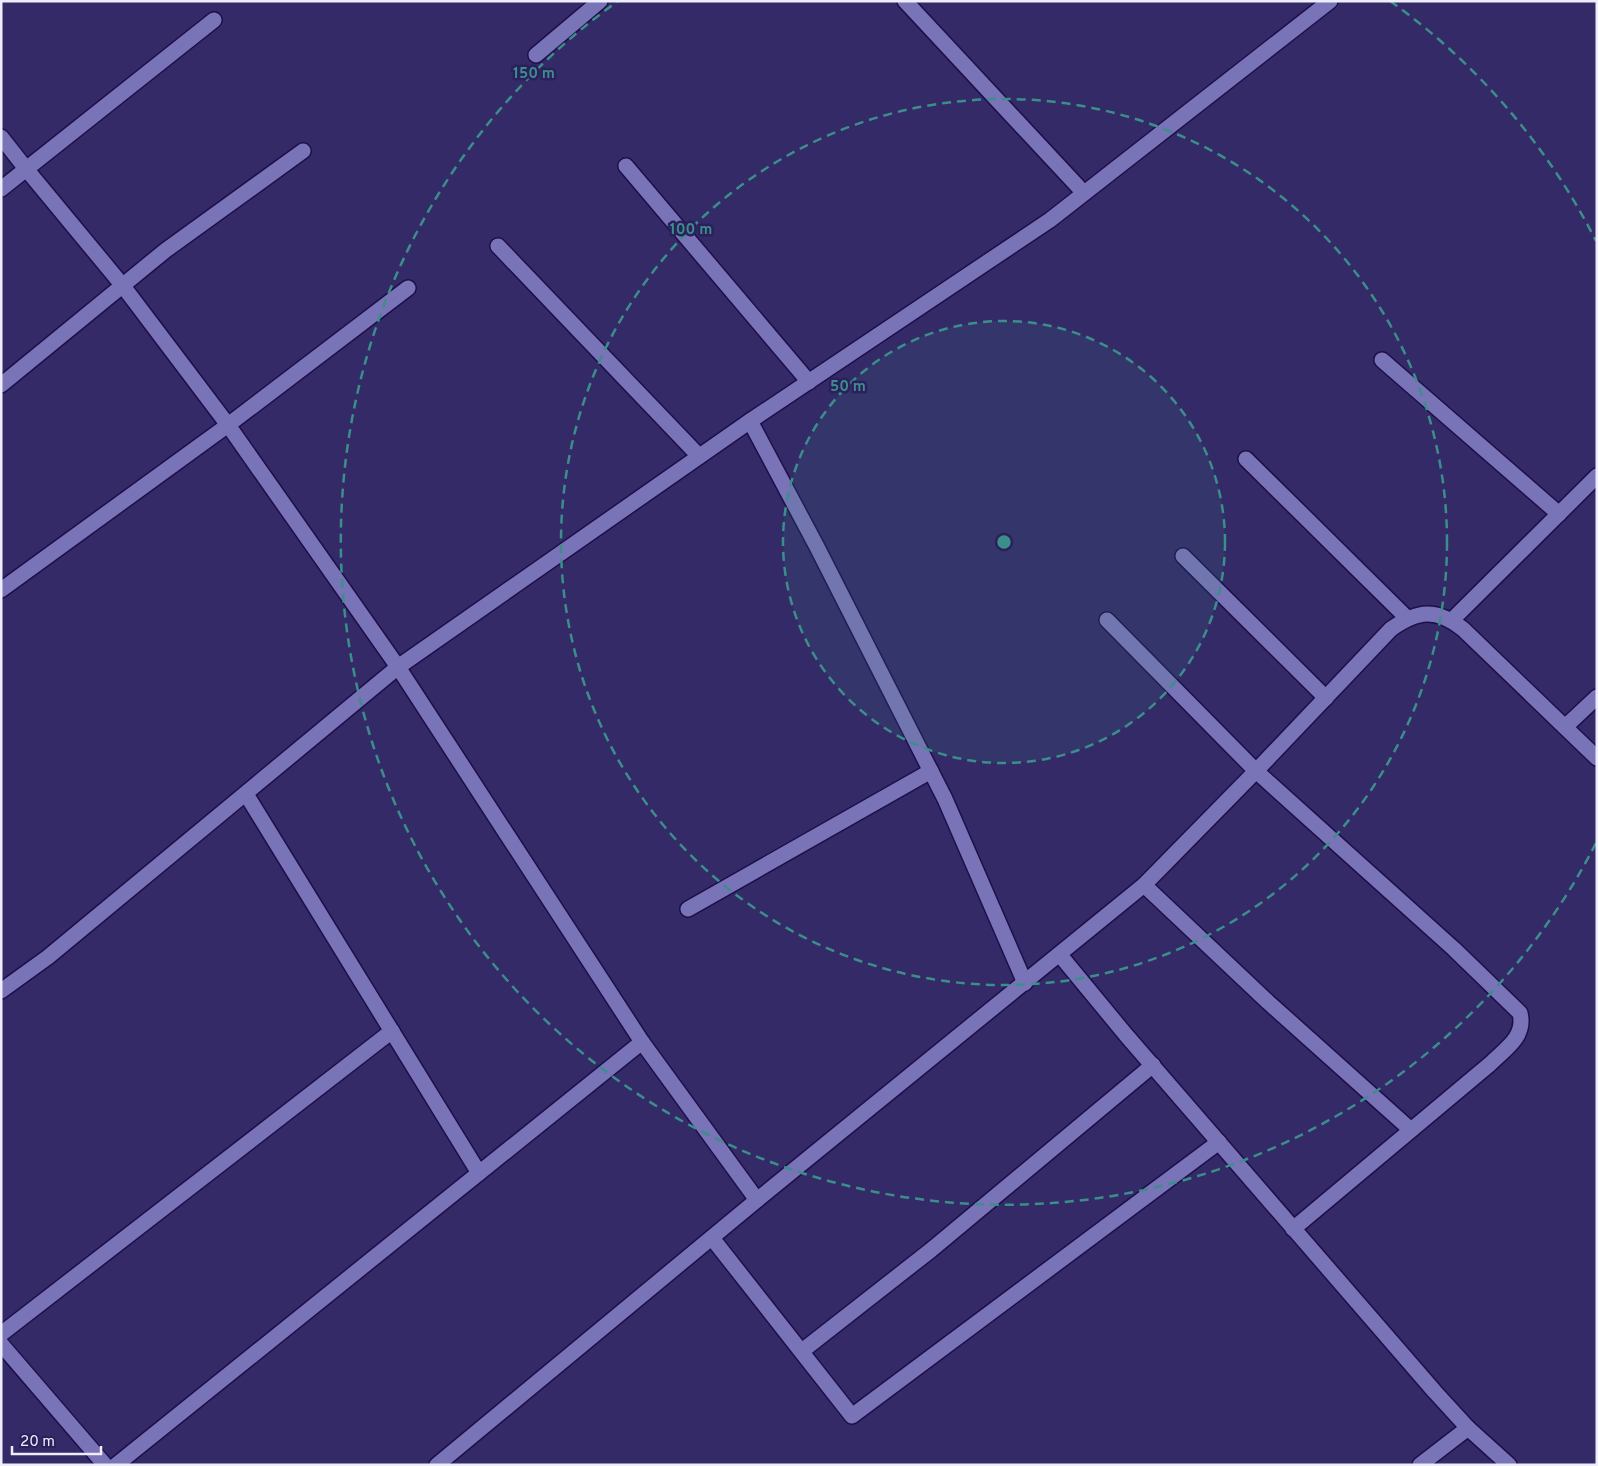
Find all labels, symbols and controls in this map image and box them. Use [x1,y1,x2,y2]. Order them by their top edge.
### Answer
text: 150 m [513,65,555,84]
text: 100 m [670,221,712,240]
text: 50 m [830,378,866,397]
centre of rings [995,533,1013,551]
scale bar [12,1424,101,1456]
text: 20 m [20,1433,55,1452]

